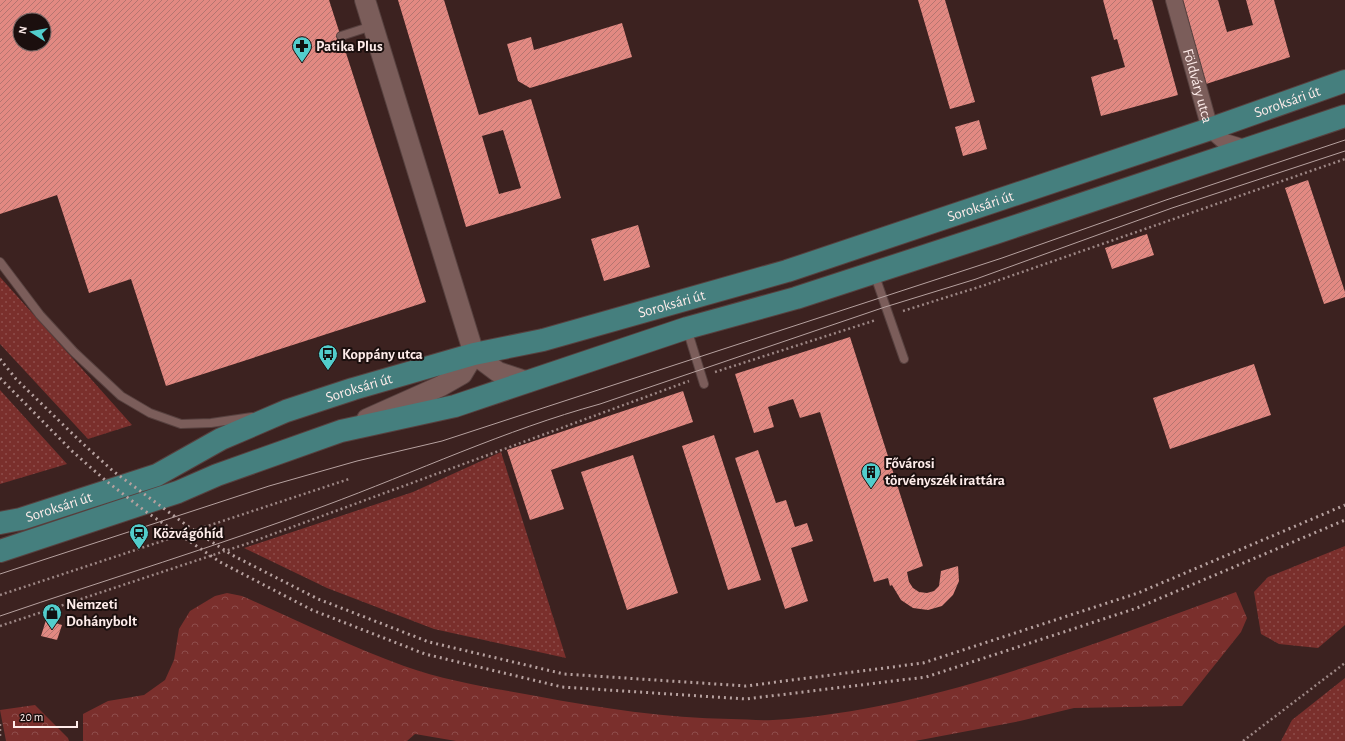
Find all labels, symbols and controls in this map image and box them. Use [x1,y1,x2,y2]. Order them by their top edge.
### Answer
north arrow [12,12,52,52]
text: N [17,25,29,35]
pharmacy icon: Patika Plus [291,35,313,63]
place label: Patika Plus [316,39,383,54]
street label: Földváry utca [1180,47,1215,125]
street label: Soroksári út [1252,83,1322,120]
street label: Soroksári út [945,188,1016,224]
street label: Soroksári út [636,287,707,320]
bus stop icon: Koppány utca [317,343,339,371]
place label: Koppány utca [342,347,423,362]
street label: Soroksári út [324,371,394,405]
place label: Fővárosi törvényszék irattára [885,456,1005,488]
building icon: Fővárosi törvényszék irattára [860,461,882,489]
street label: Soroksári út [24,489,94,525]
station icon: Közvágóhíd [128,522,150,550]
place label: Közvágóhíd [153,526,224,541]
place label: Nemzeti Dohánybolt [66,597,137,629]
shop icon: Nemzeti Dohánybolt [41,602,63,630]
scale bar [14,703,77,729]
text: 20 m [20,711,43,723]

